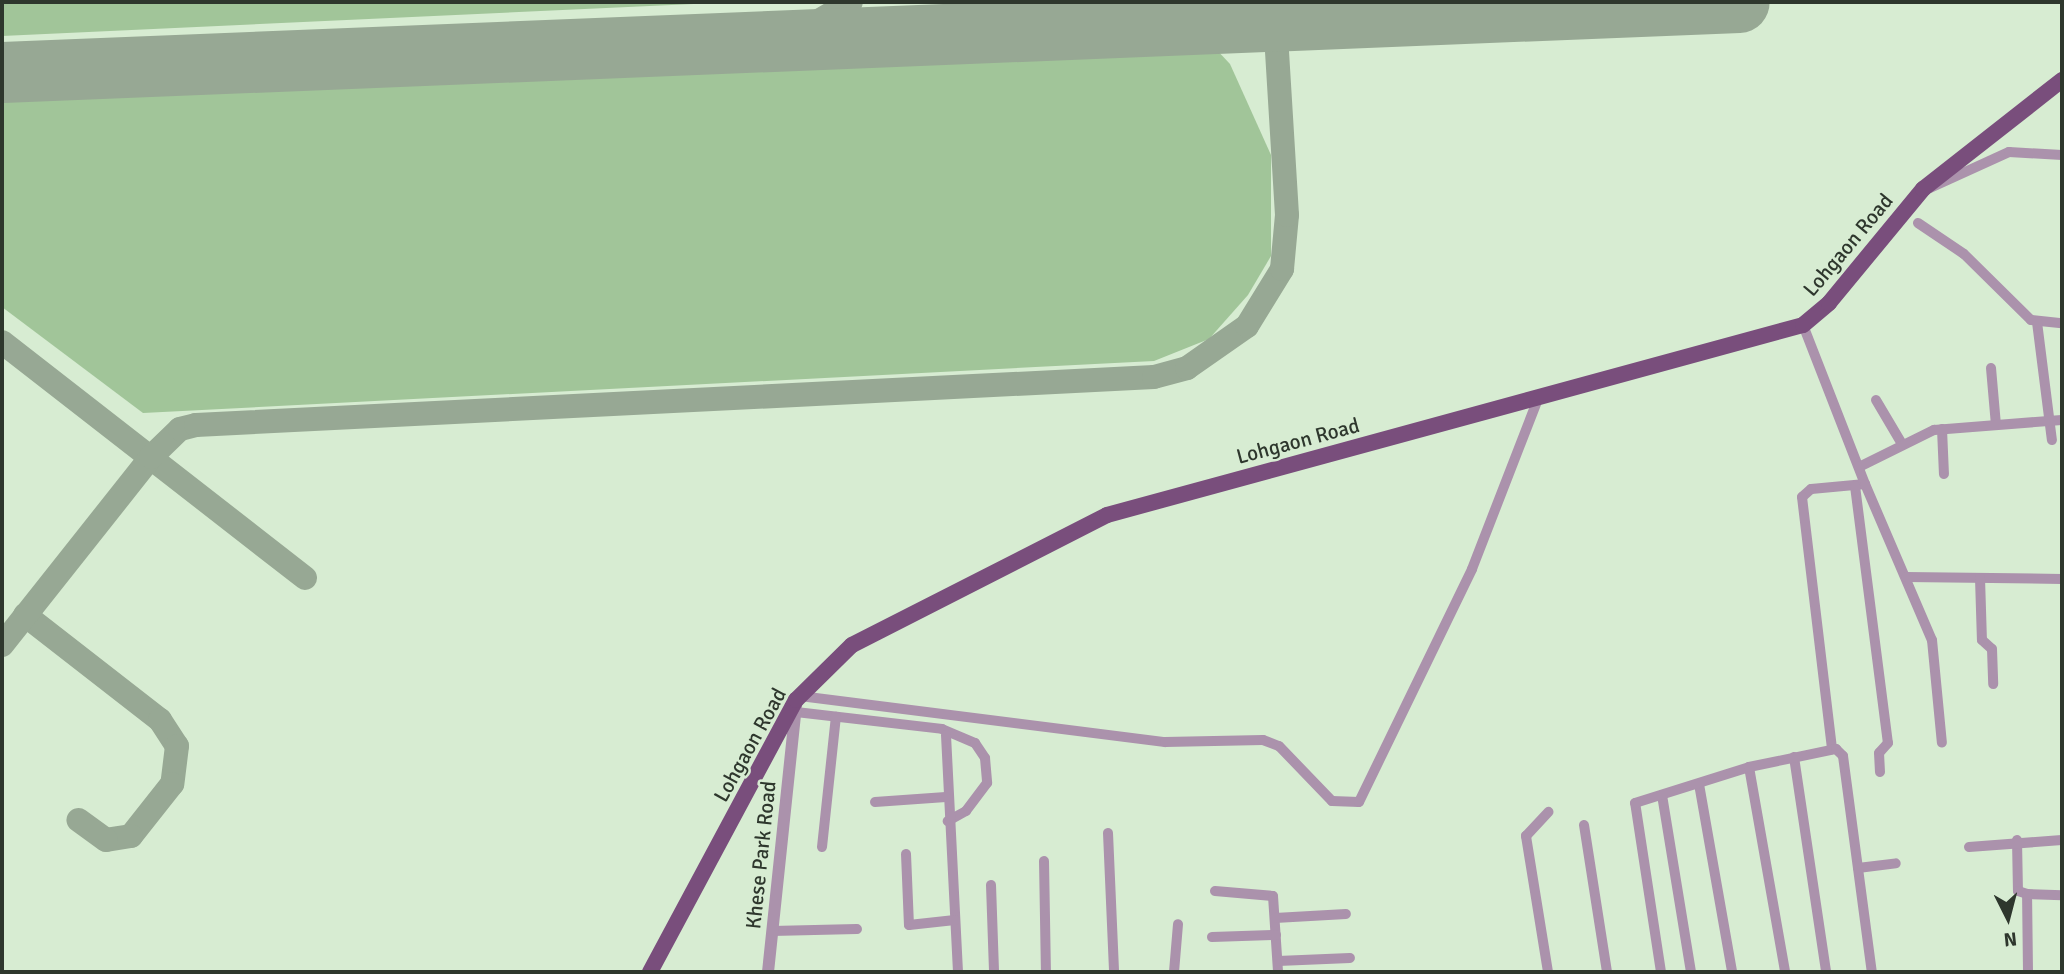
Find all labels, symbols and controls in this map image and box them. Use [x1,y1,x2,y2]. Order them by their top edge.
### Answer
street label: Lohgaon Road [1798,188,1898,302]
street label: Lohgaon Road [1234,412,1362,470]
street label: Lohgaon Road [708,684,792,806]
street label: Khese Park Road [741,780,781,930]
north arrow [1973,883,2043,953]
text: N [2002,926,2018,952]

